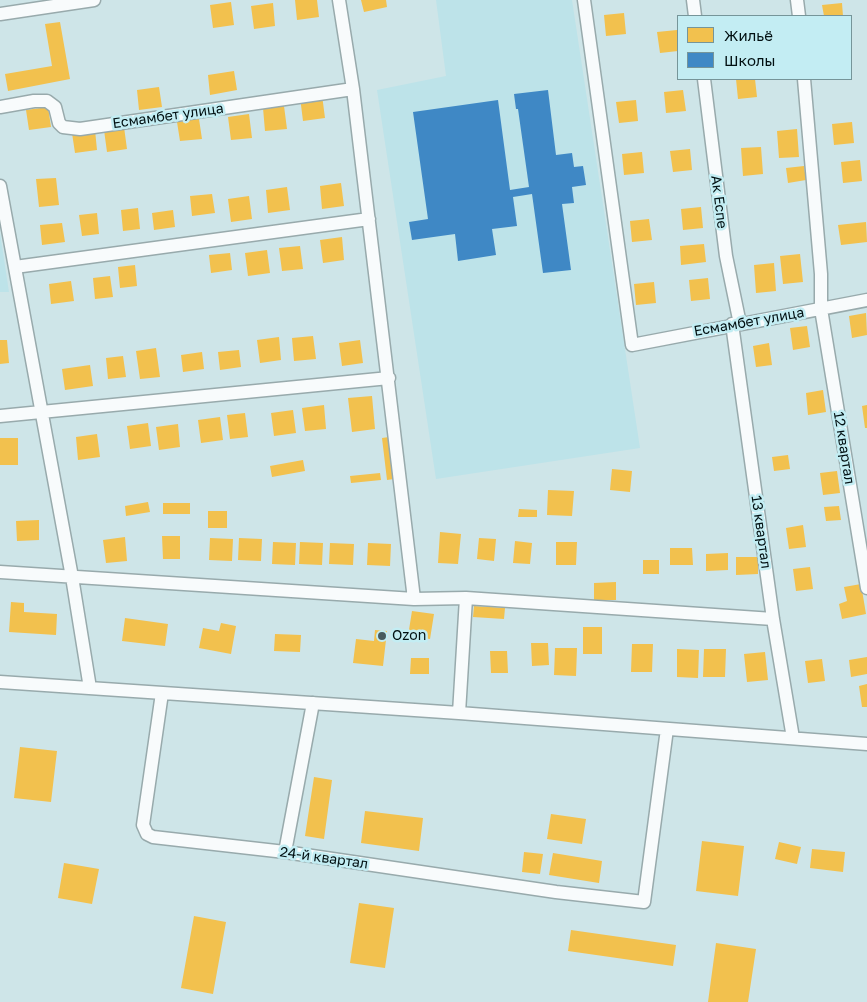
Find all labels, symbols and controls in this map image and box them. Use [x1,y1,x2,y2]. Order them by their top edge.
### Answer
legend [677,15,852,80]
text: Жильё [724,26,773,44]
text: Школы [724,51,775,69]
street label: Есмамбет улица [111,100,225,132]
street label: Ак Еспе [707,174,731,230]
street label: Есмамбет улица [692,304,806,340]
street label: 12 квартал [830,410,858,486]
street label: 13 квартал [748,494,774,570]
place label: Ozon [392,628,426,644]
marker: Ozon [376,630,388,642]
street label: 24-й квартал [279,843,369,873]

